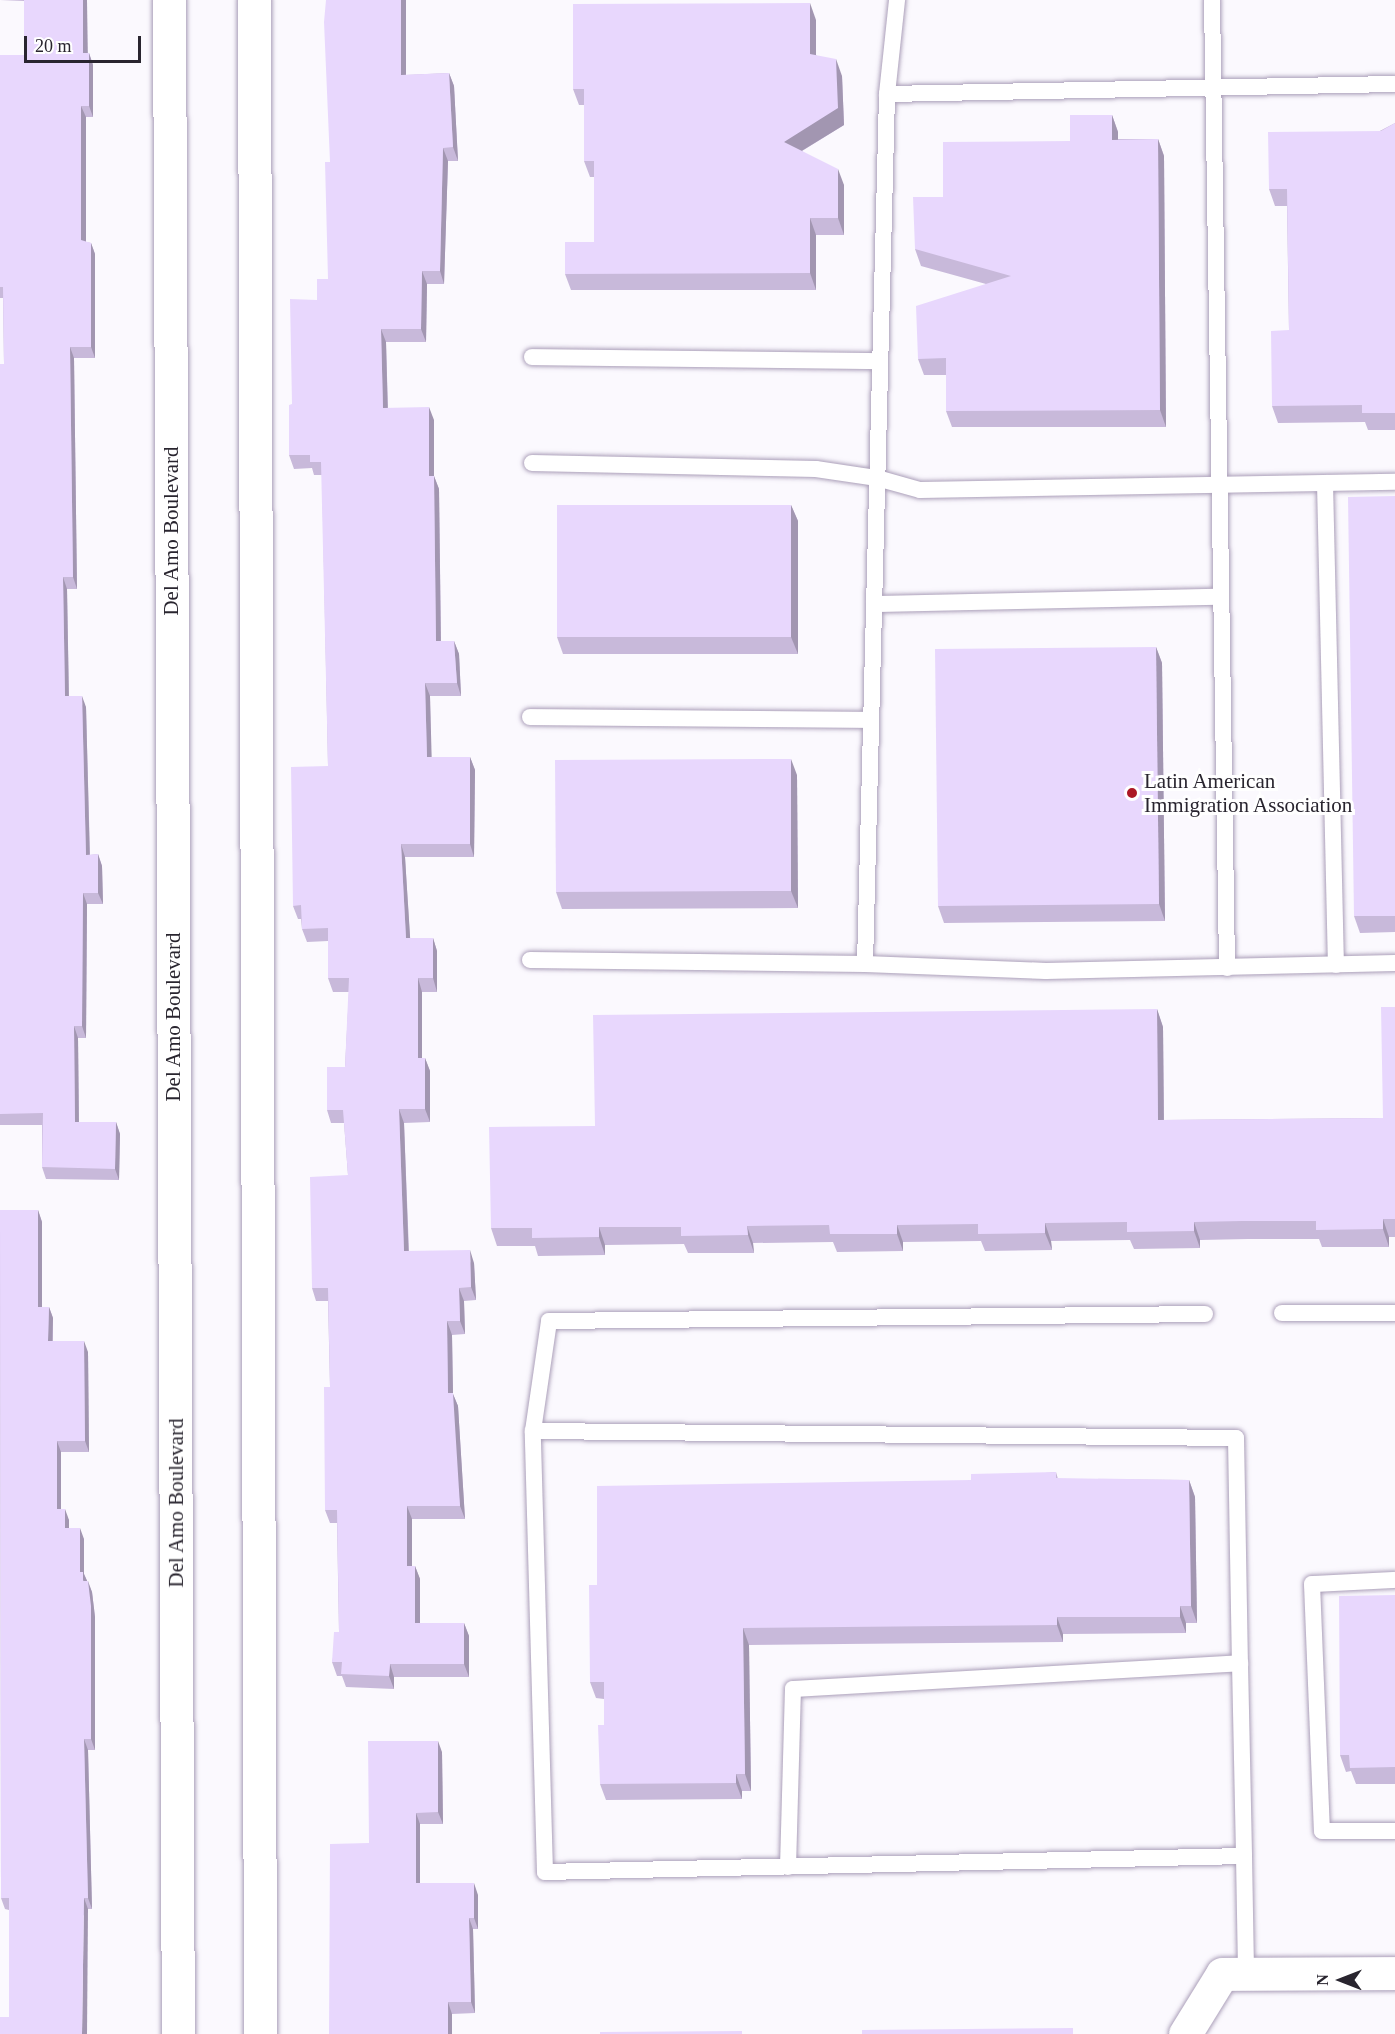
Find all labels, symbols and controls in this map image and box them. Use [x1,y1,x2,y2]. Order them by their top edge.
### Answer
scale bar [27,24,144,62]
text: 20 m [35,36,72,56]
street label: Del Amo Boulevard [158,446,184,616]
place label: Latin American Immigration Association [1144,768,1353,818]
marker: Latin American Immigration Association [1125,786,1139,800]
street label: Del Amo Boulevard [160,932,186,1102]
street label: Del Amo Boulevard [163,1418,189,1588]
north arrow [1311,1950,1371,2010]
text: N [1314,1974,1331,1986]

